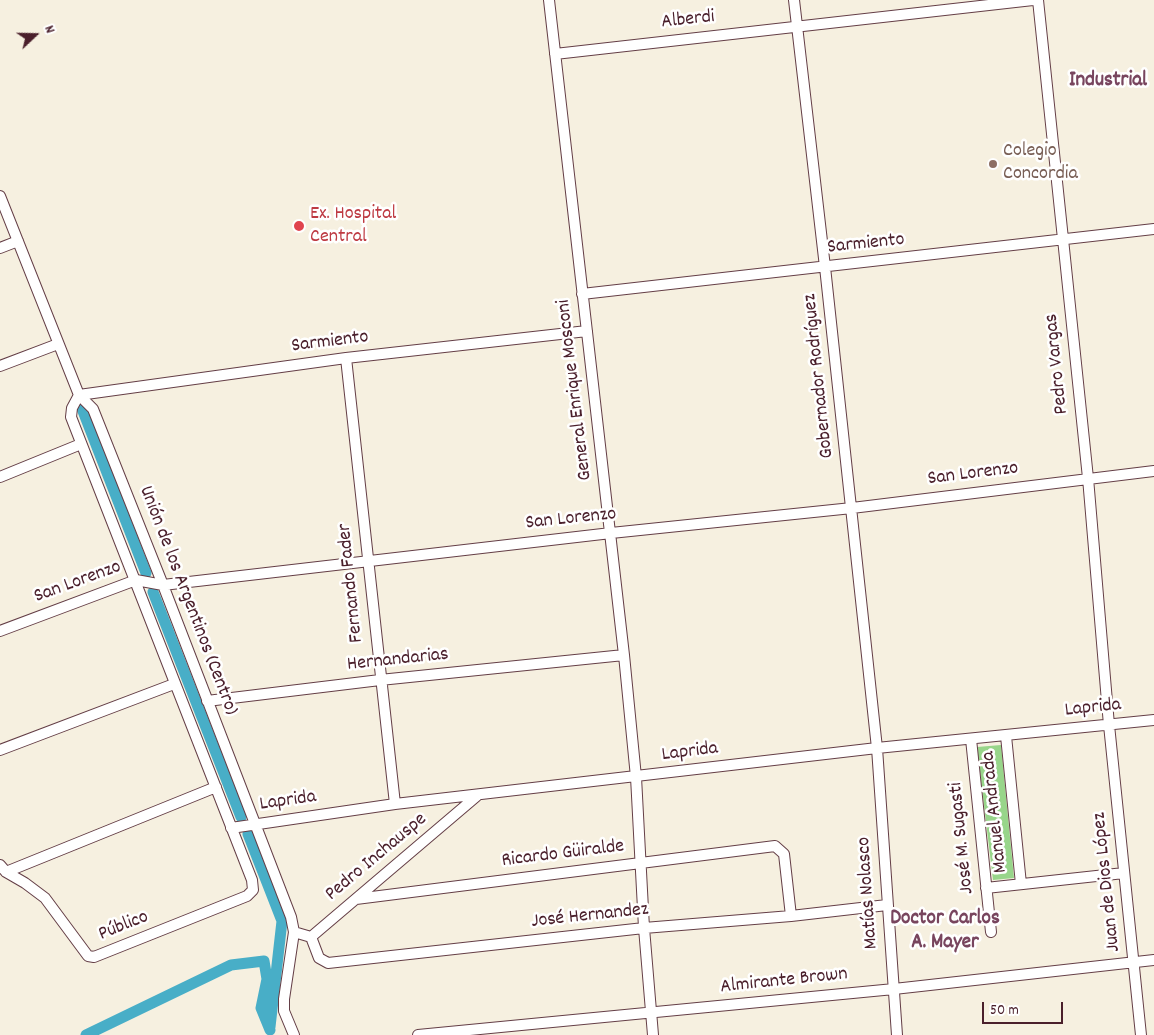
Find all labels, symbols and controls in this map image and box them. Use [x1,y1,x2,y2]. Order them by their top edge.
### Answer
street label: Alberdi [660,6,716,36]
north arrow [10,10,60,60]
text: N [38,23,60,36]
district label: Industrial [1069,69,1147,95]
place label: Colegio Concordia [1003,140,1078,187]
marker: Colegio Concordia [987,158,999,170]
place label: Ex. Hospital Central [310,203,396,250]
marker: Ex. Hospital Central [292,219,306,233]
street label: Sarmiento [826,229,906,261]
street label: Gobernador Rodríguez [799,292,841,460]
street label: General Enrique Mosconi [553,298,599,482]
street label: Pedro Vargas [1041,312,1075,416]
street label: Sarmiento [290,326,370,360]
street label: San Lorenzo [926,458,1020,492]
street label: Unión de los Argentinos (Centro) [132,483,242,719]
street label: San Lorenzo [524,503,618,537]
street label: Fernando Fader [334,522,370,644]
street label: San Lorenzo [31,556,125,610]
street label: Hernandarias [346,644,450,678]
street label: Laprida [1064,694,1122,724]
street label: Laprida [660,738,720,768]
street label: Manuel Andrada [978,750,1014,874]
street label: José M. Sugasti [945,781,981,895]
street label: Laprida [258,786,318,818]
street label: Pedro Inchauspe [321,809,433,907]
street label: Juan de Dios López [1089,811,1127,953]
street label: Ricardo Güiralde [500,836,626,874]
street label: Matías Nolasco [853,836,885,950]
street label: José Hernandez [530,899,650,935]
street label: Público [96,906,152,948]
district label: Doctor Carlos A. Mayer [890,907,1000,957]
street label: Almirante Brown [719,963,849,1001]
scale bar [984,992,1065,1024]
text: 50 m [990,1000,1019,1022]

